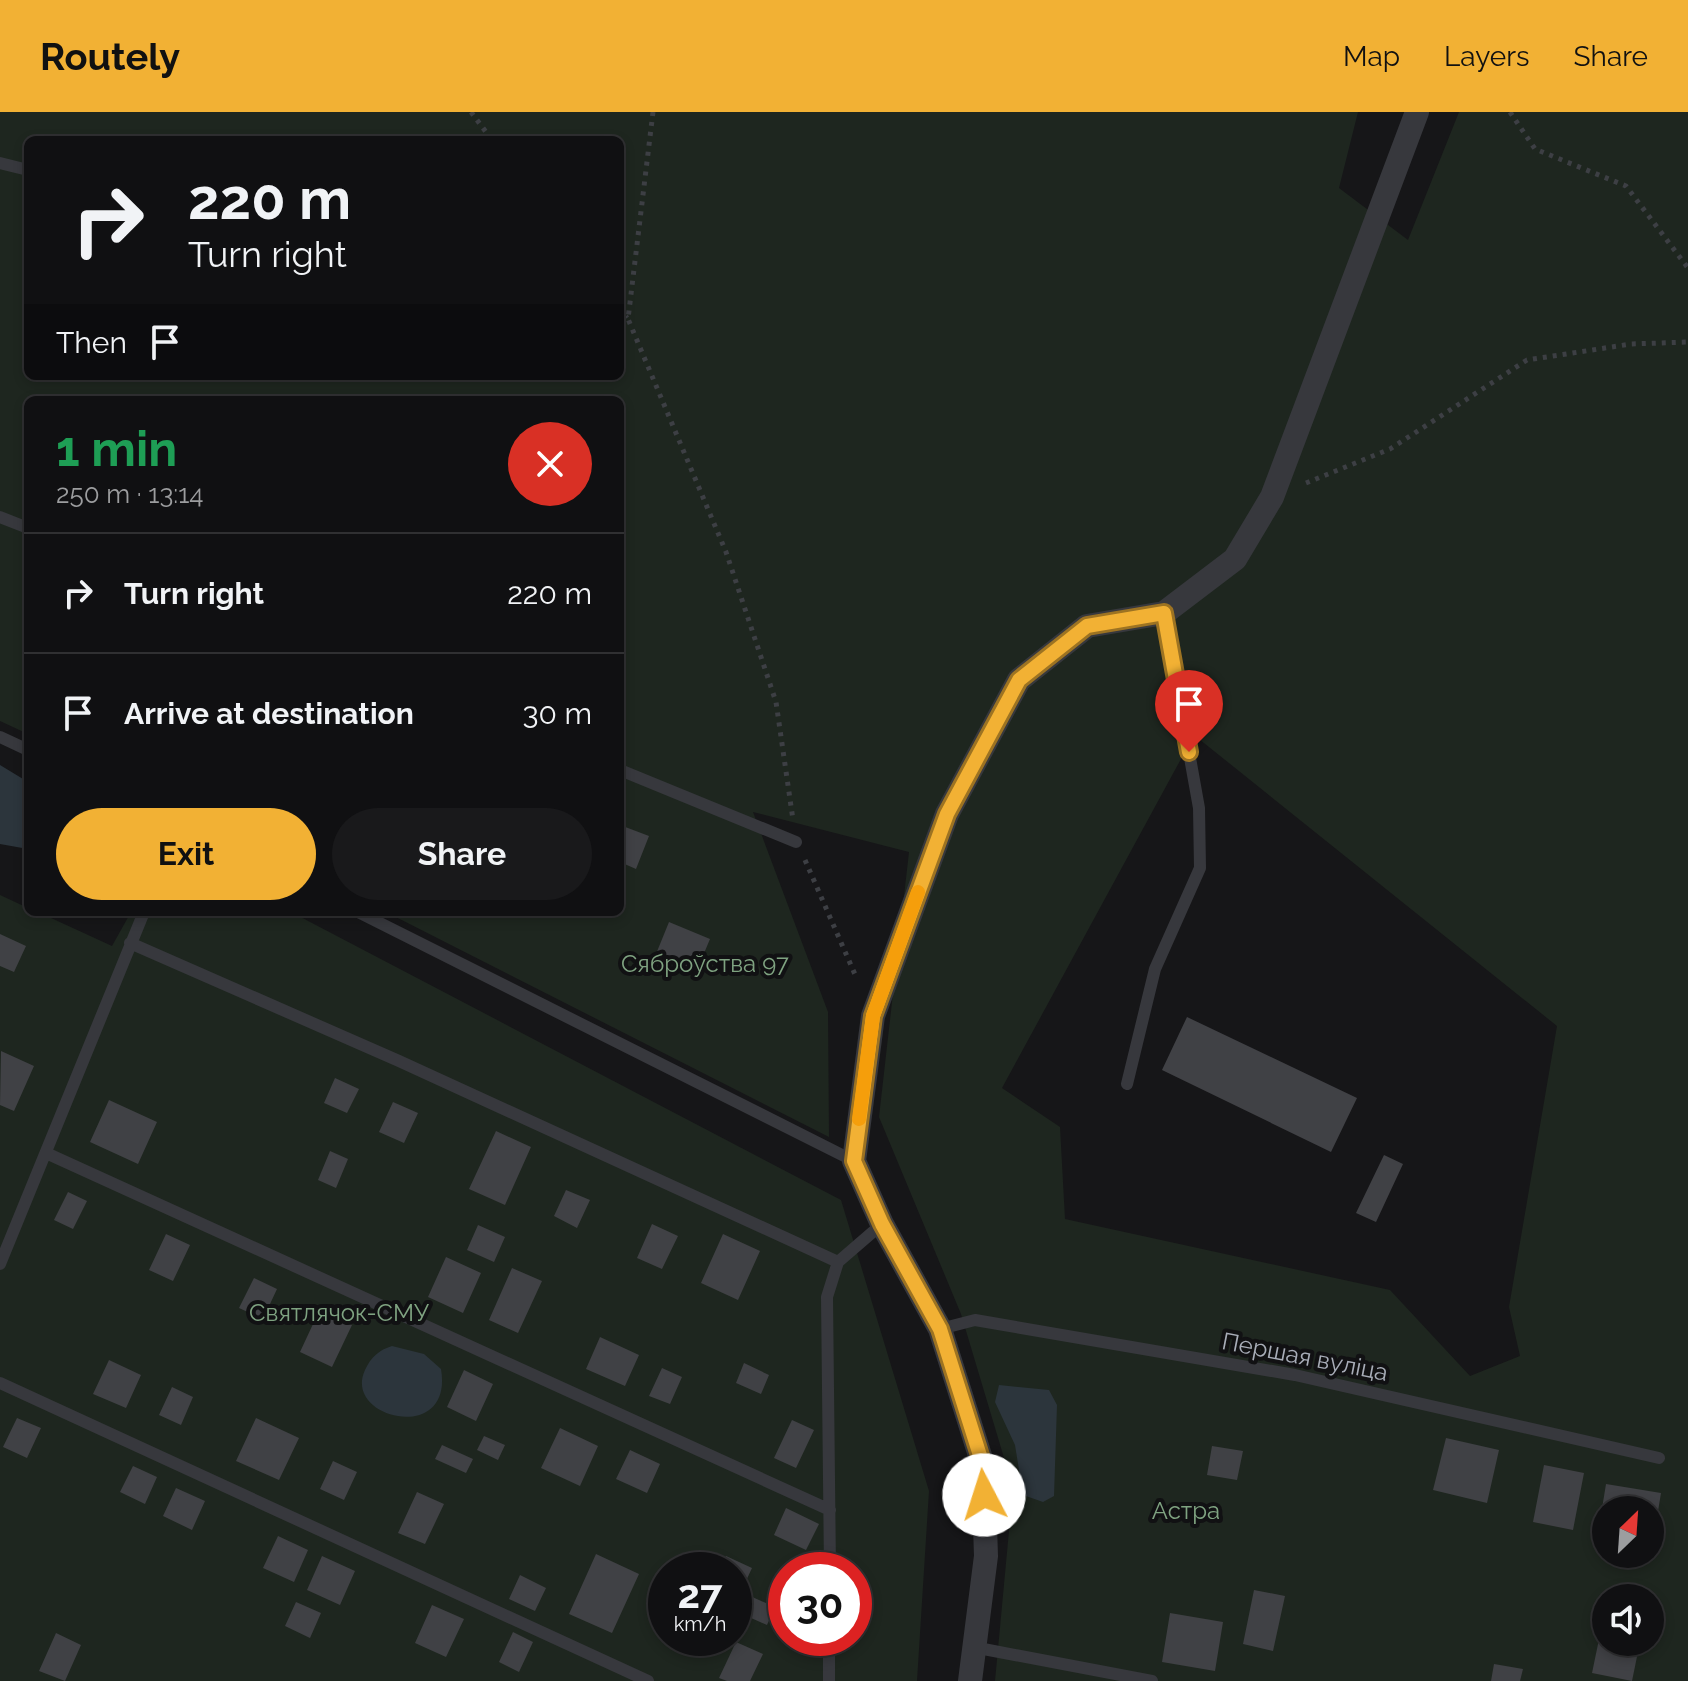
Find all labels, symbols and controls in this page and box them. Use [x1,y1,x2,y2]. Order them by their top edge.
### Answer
text: Routely [40,34,180,79]
text: Map [1343,40,1400,73]
text: Layers [1444,40,1530,73]
text: Share [1574,40,1648,73]
text: 220 m [188,166,351,232]
icon: right [56,168,160,272]
text: Turn right [188,233,347,275]
icon: arrive [143,320,187,364]
text: Then [56,325,127,360]
text: 1 min [56,421,177,477]
button: close [508,422,592,506]
text: 250 m · 13:14 [56,479,204,509]
icon: right [56,571,100,615]
text: Turn right [124,576,264,611]
text: 220 m [507,576,592,611]
pin [1155,670,1223,752]
icon: arrive [1167,682,1211,726]
icon: arrive [56,691,100,735]
text: Arrive at destination [124,696,414,731]
text: 30 m [522,696,592,731]
button: Exit [56,808,316,900]
button: Share [332,808,592,900]
park label: Сяброўства 97 [621,949,789,978]
park label: Святлячок-СМУ [249,1298,429,1327]
street label: Першая вуліца [1220,1326,1391,1387]
position arrow [942,1453,1026,1537]
park label: Астра [1152,1496,1220,1525]
north arrow [1592,1496,1664,1568]
map controls [1592,1496,1664,1656]
speed limit sign: 30 [768,1552,872,1656]
text: 27 [677,1570,722,1617]
button: sound [1592,1584,1664,1656]
text: km/h [674,1612,726,1636]

